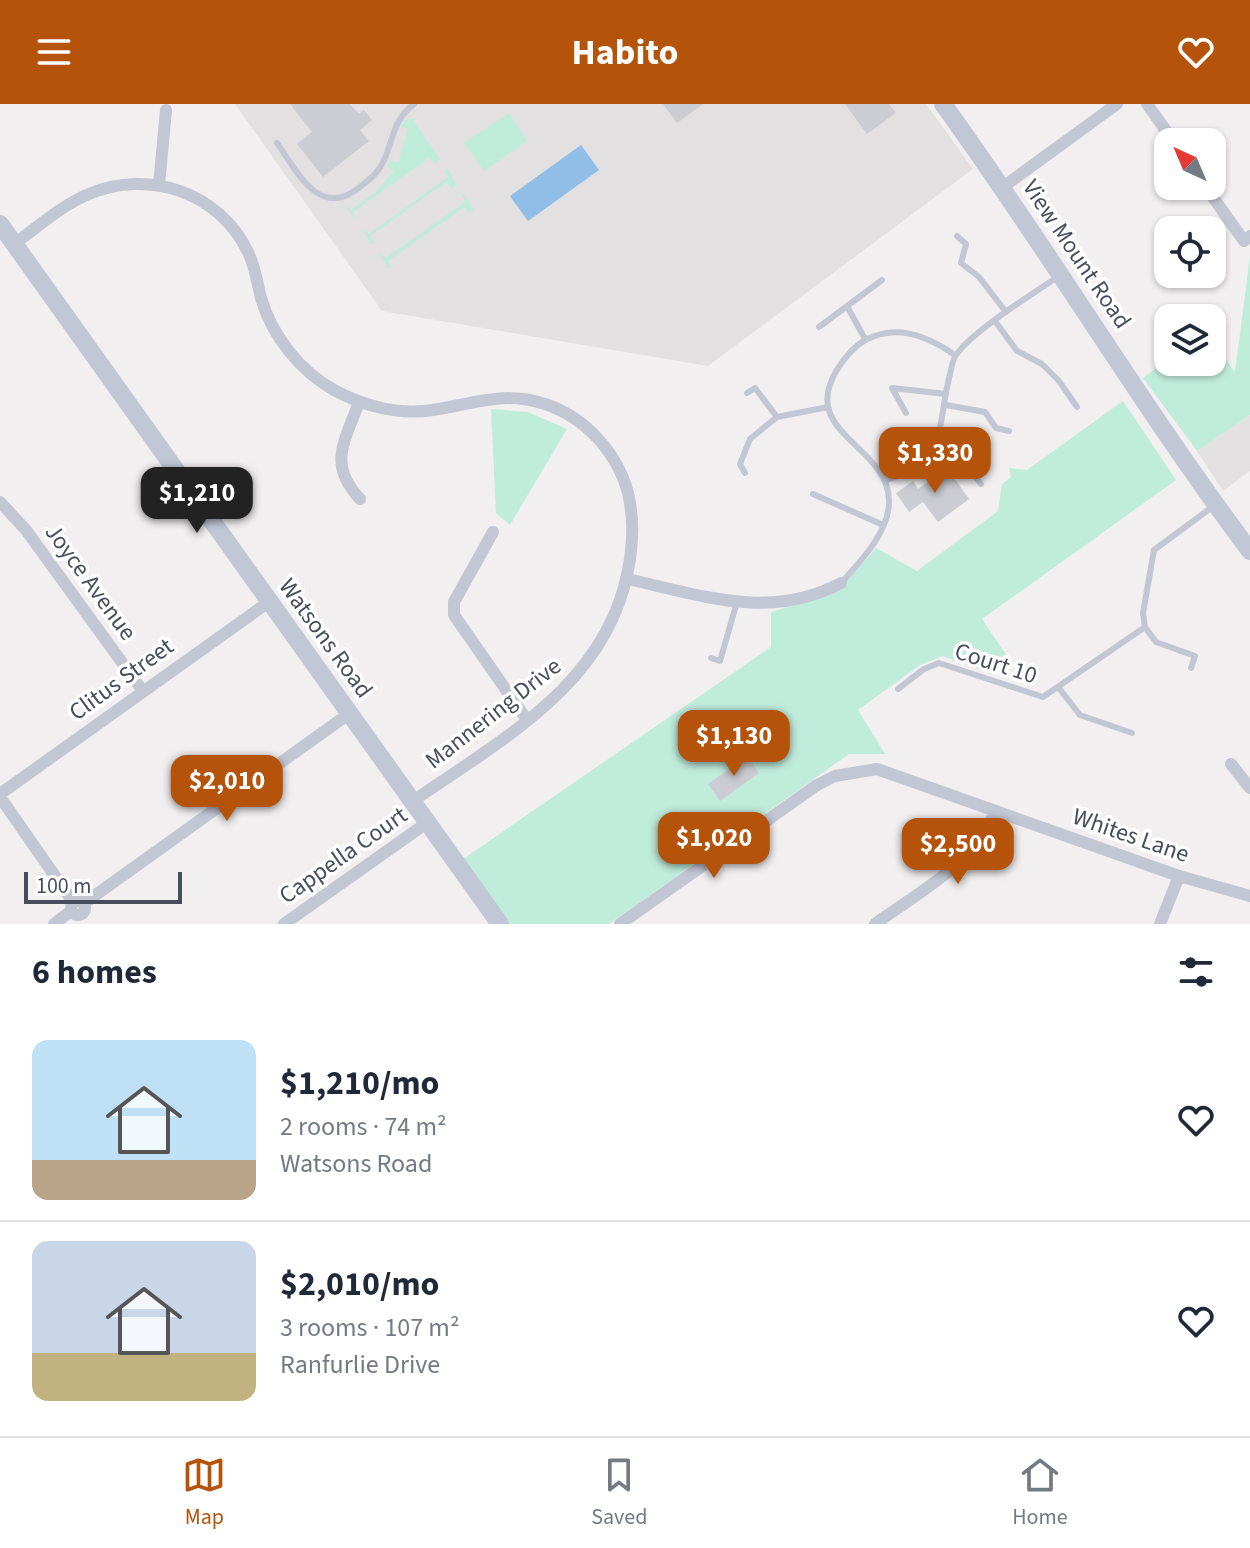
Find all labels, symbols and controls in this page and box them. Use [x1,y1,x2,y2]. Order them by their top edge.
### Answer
text: Habito [572,27,678,78]
icon: menu [32,30,76,74]
icon: heart [1174,30,1218,74]
north arrow [1154,128,1226,200]
map controls [1154,128,1226,376]
street label: View Mount Road [1014,173,1140,336]
button: locate [1154,216,1226,288]
button: layers [1154,304,1226,376]
pin: $1,330 [870,427,1000,495]
text: $1,330 [897,434,973,471]
pin: $1,210 [132,467,262,535]
text: $1,210 [159,474,235,511]
street label: Joyce Avenue [36,517,145,648]
street label: Watsons Road [270,571,381,705]
street label: Clitus Street [62,629,181,729]
street label: Court 10 [950,634,1042,693]
street label: Mannering Drive [418,649,569,778]
pin: $1,130 [669,710,799,778]
text: $1,130 [696,717,772,754]
pin: $2,010 [162,755,292,823]
text: $2,010 [189,762,265,799]
street label: Cappella Court [272,798,415,913]
street label: Whites Lane [1068,799,1194,872]
pin: $1,020 [649,812,779,880]
pin: $2,500 [893,818,1023,886]
text: $1,020 [676,819,752,856]
text: $2,500 [920,825,996,862]
scale bar [24,868,182,904]
text: 100 m [36,870,91,902]
text: 6 homes [32,948,157,997]
icon: filters [1174,950,1218,994]
text: $1,210/mo [280,1059,440,1108]
icon: home [96,1072,192,1168]
icon: heart [1174,1098,1218,1142]
text: 2 rooms · 74 m² [280,1108,447,1145]
text: Watsons Road [280,1145,432,1182]
text: $2,010/mo [280,1260,440,1309]
icon: home [96,1273,192,1369]
icon: heart [1174,1299,1218,1343]
text: 3 rooms · 107 m² [280,1309,459,1346]
text: Ranfurlie Drive [280,1346,440,1383]
tab: Map [182,1453,226,1533]
tab: Saved [591,1453,647,1533]
tab: Home [1012,1453,1068,1533]

